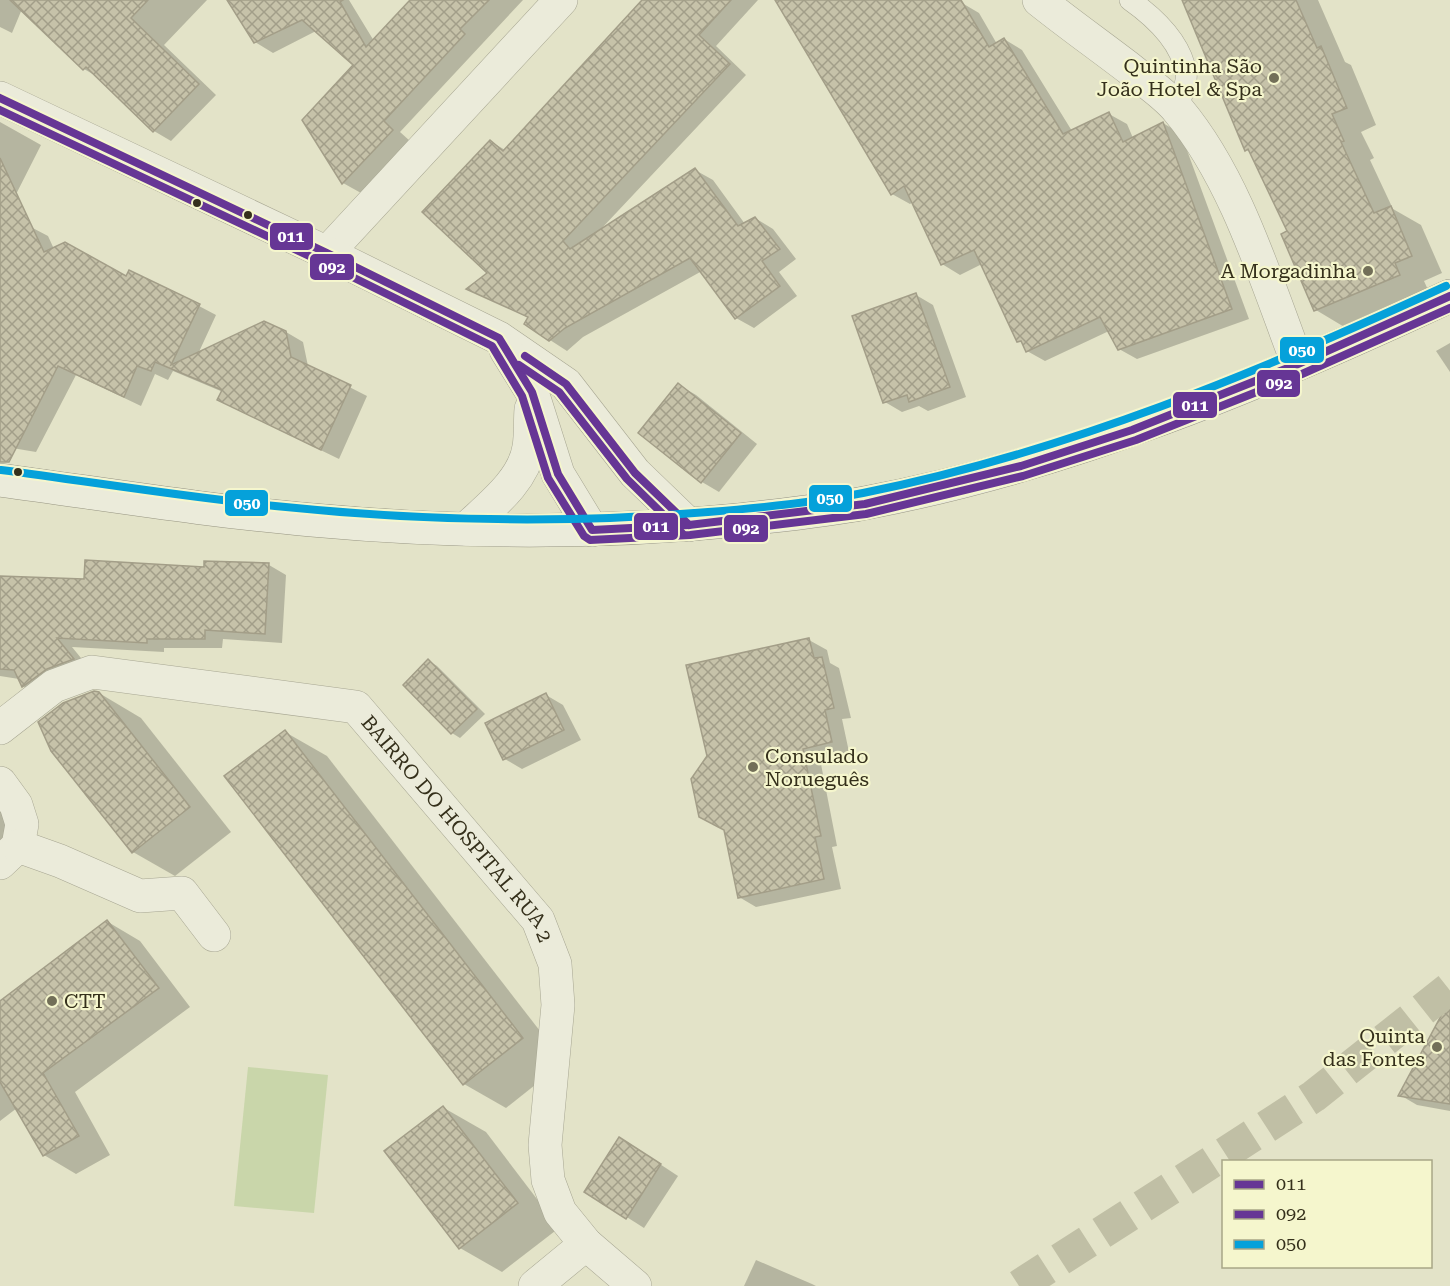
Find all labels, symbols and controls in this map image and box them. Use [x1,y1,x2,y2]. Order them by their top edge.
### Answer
place label: Quintinha São João Hotel & Spa [1097,54,1262,101]
marker: Quintinha São João Hotel & Spa [1267,71,1281,85]
unlabelled marker [191,197,203,209]
unlabelled marker [242,209,254,221]
line badge: 011 [269,222,314,251]
text: 011 [278,227,304,246]
line badge: 092 [309,253,355,281]
text: 092 [319,258,345,277]
place label: A Morgadinha [1221,259,1356,283]
marker: A Morgadinha [1361,264,1375,278]
line badge: 050 [1279,336,1325,364]
text: 050 [1289,341,1315,360]
line badge: 092 [1256,369,1301,398]
text: 092 [1266,374,1292,393]
line badge: 011 [1172,391,1218,419]
text: 011 [1182,396,1208,415]
unlabelled marker [12,466,24,478]
line badge: 050 [808,484,853,513]
line badge: 050 [224,489,269,517]
text: 050 [817,489,843,508]
text: 050 [234,494,260,513]
line badge: 011 [633,512,679,541]
line badge: 092 [723,514,769,543]
text: 011 [643,517,669,536]
text: 092 [733,519,759,538]
street label: BAIRRO DO HOSPITAL RUA 2 [356,710,557,946]
place label: Consulado Norueguês [765,744,869,791]
marker: Consulado Norueguês [746,760,760,774]
place label: CTT [64,989,106,1013]
marker: CTT [45,994,59,1008]
place label: Quinta das Fontes [1323,1024,1425,1071]
marker: Quinta das Fontes [1430,1040,1444,1054]
legend [1222,1160,1432,1268]
text: 011 [1276,1173,1306,1194]
text: 092 [1276,1203,1306,1224]
text: 050 [1276,1233,1306,1254]

